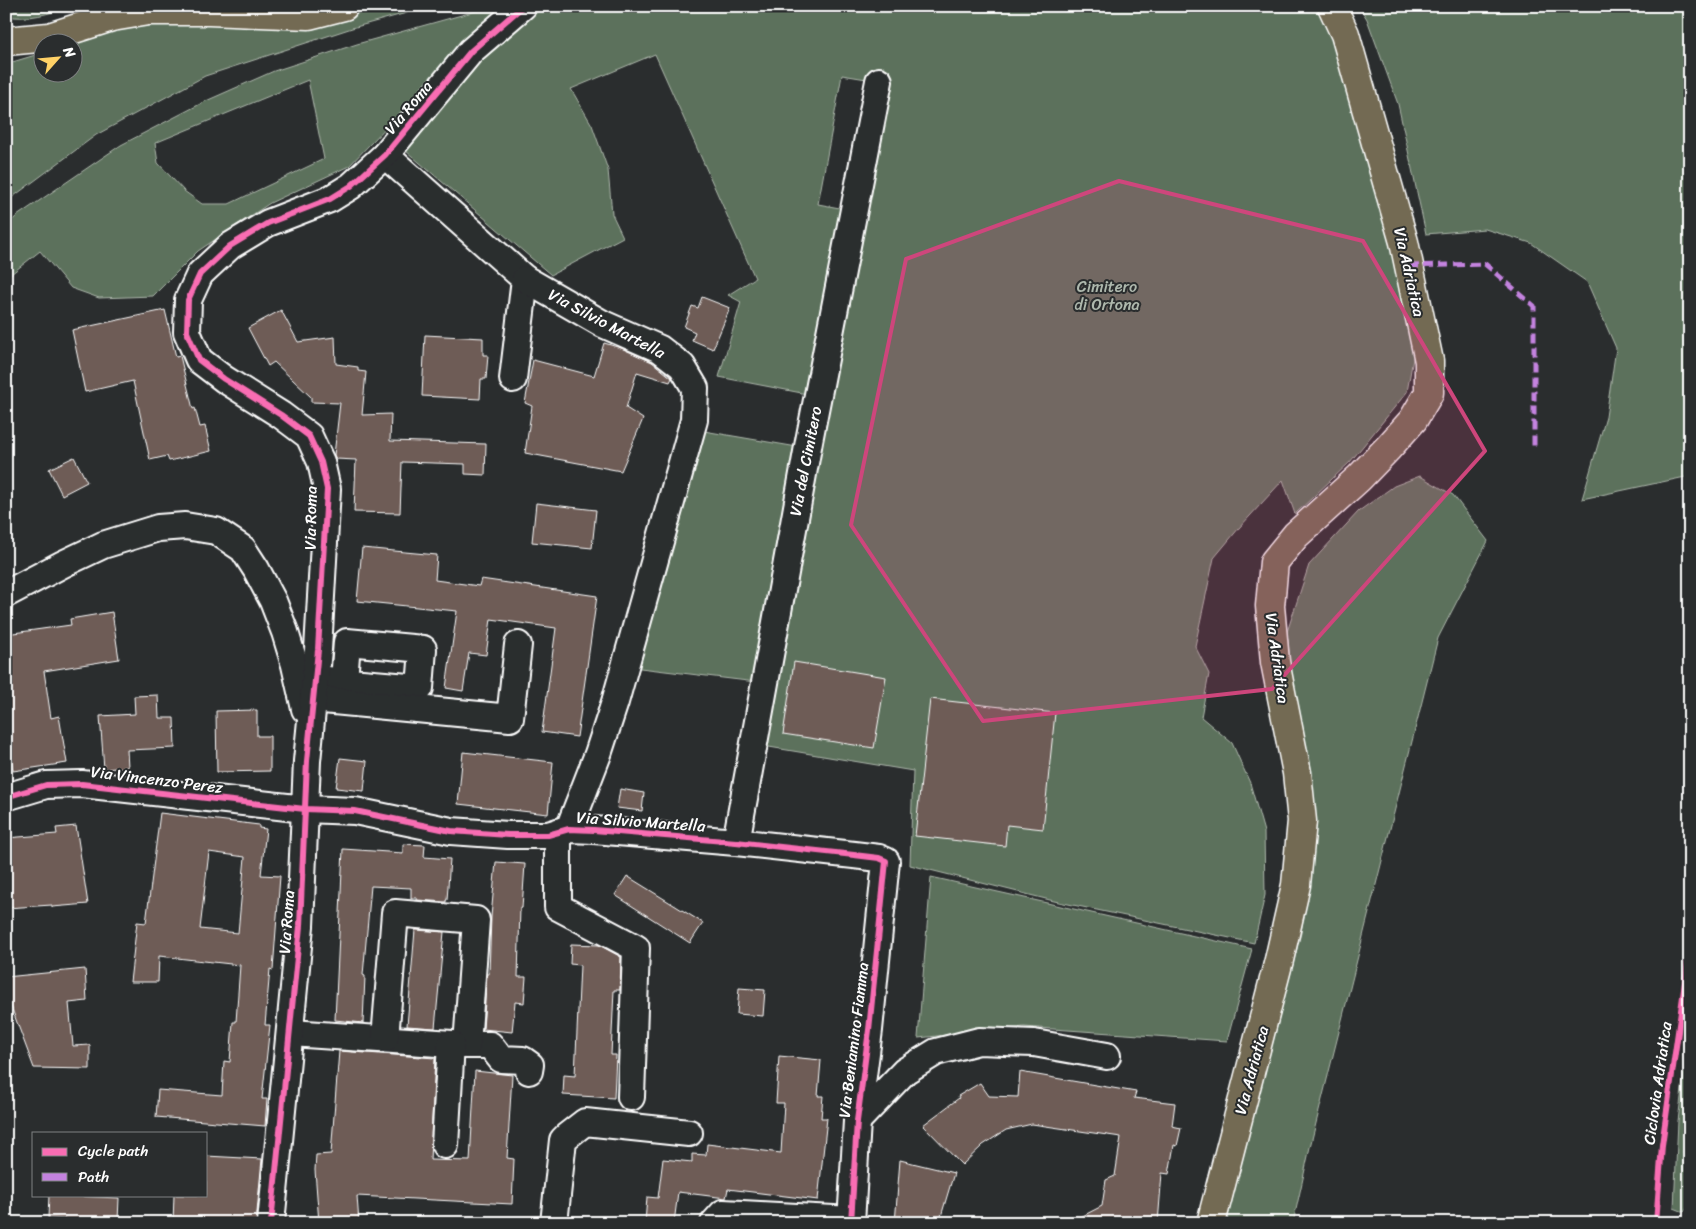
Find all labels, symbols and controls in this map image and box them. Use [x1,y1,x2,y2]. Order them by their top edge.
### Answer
north arrow [32,32,82,82]
text: N [55,41,83,63]
street label: Via Roma [377,73,440,141]
street label: Via Adriatica [1385,225,1434,320]
park label: Cimitero di Ortona [1074,272,1140,319]
street label: Via Silvio Martella [543,280,672,367]
street label: Via del Cimitero [781,404,830,519]
street label: Via Roma [295,486,326,550]
street label: Via Adriatica [1257,611,1298,705]
street label: Via Vincenzo Perez [89,757,225,802]
street label: Via Silvio Martella [575,803,707,841]
street label: Via Roma [270,889,303,955]
street label: Via Beniamino Fiamma [830,961,877,1120]
street label: Ciclovia Adriatica [1635,1019,1681,1146]
street label: Via Adriatica [1226,1022,1277,1118]
legend [32,1132,208,1196]
text: Cycle path [78,1138,149,1164]
text: Path [78,1164,109,1190]

